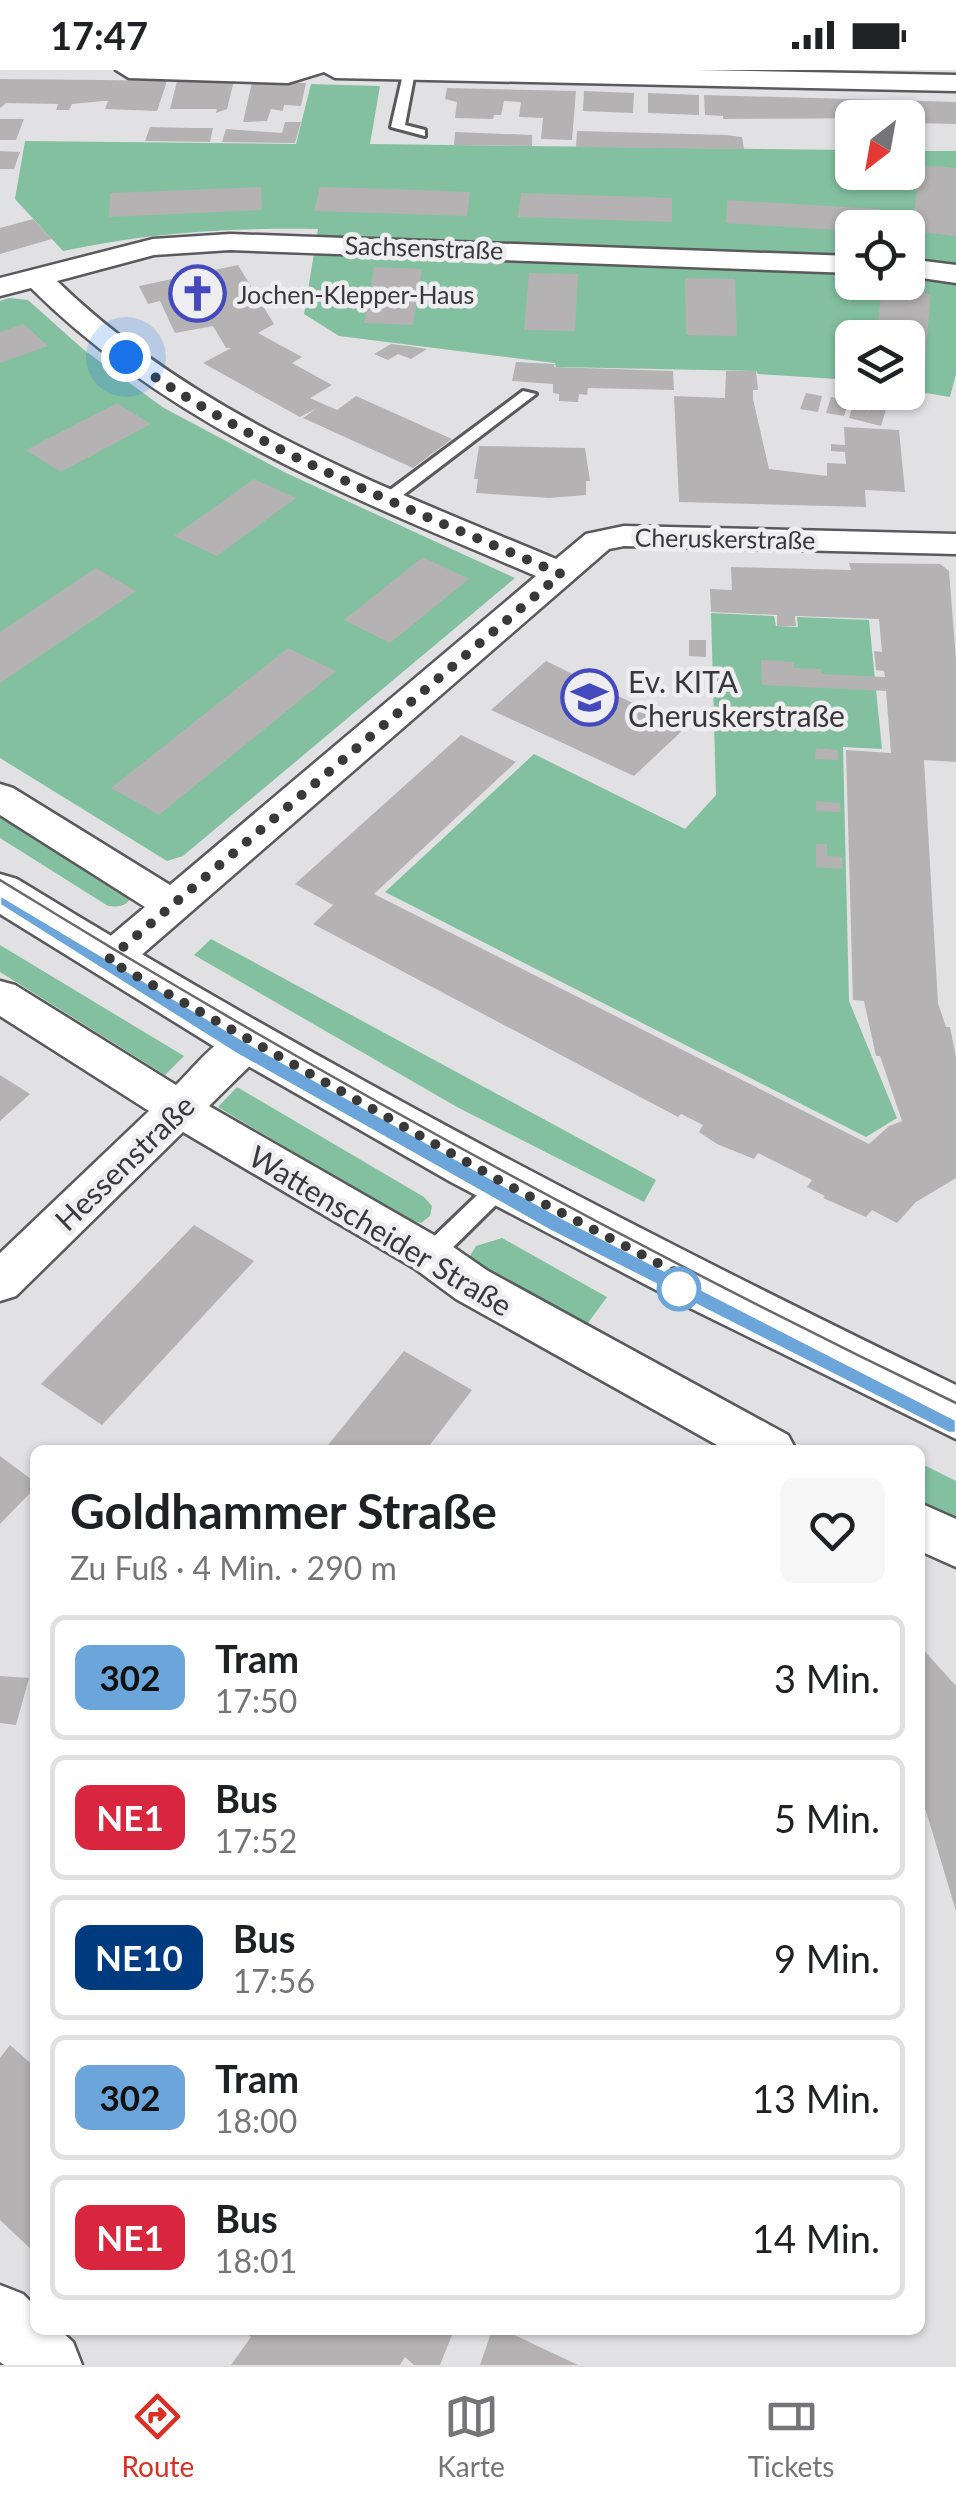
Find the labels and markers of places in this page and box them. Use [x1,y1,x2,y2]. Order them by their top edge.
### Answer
church icon: Jochen-Klepper-Haus [168,264,228,324]
place label: Jochen-Klepper-Haus [237,279,474,309]
place label: Ev. KITA Cheruskerstraße [628,663,845,733]
school or university icon: Ev. KITA Cheruskerstraße [559,668,619,728]
unlabelled marker [658,1268,700,1310]

